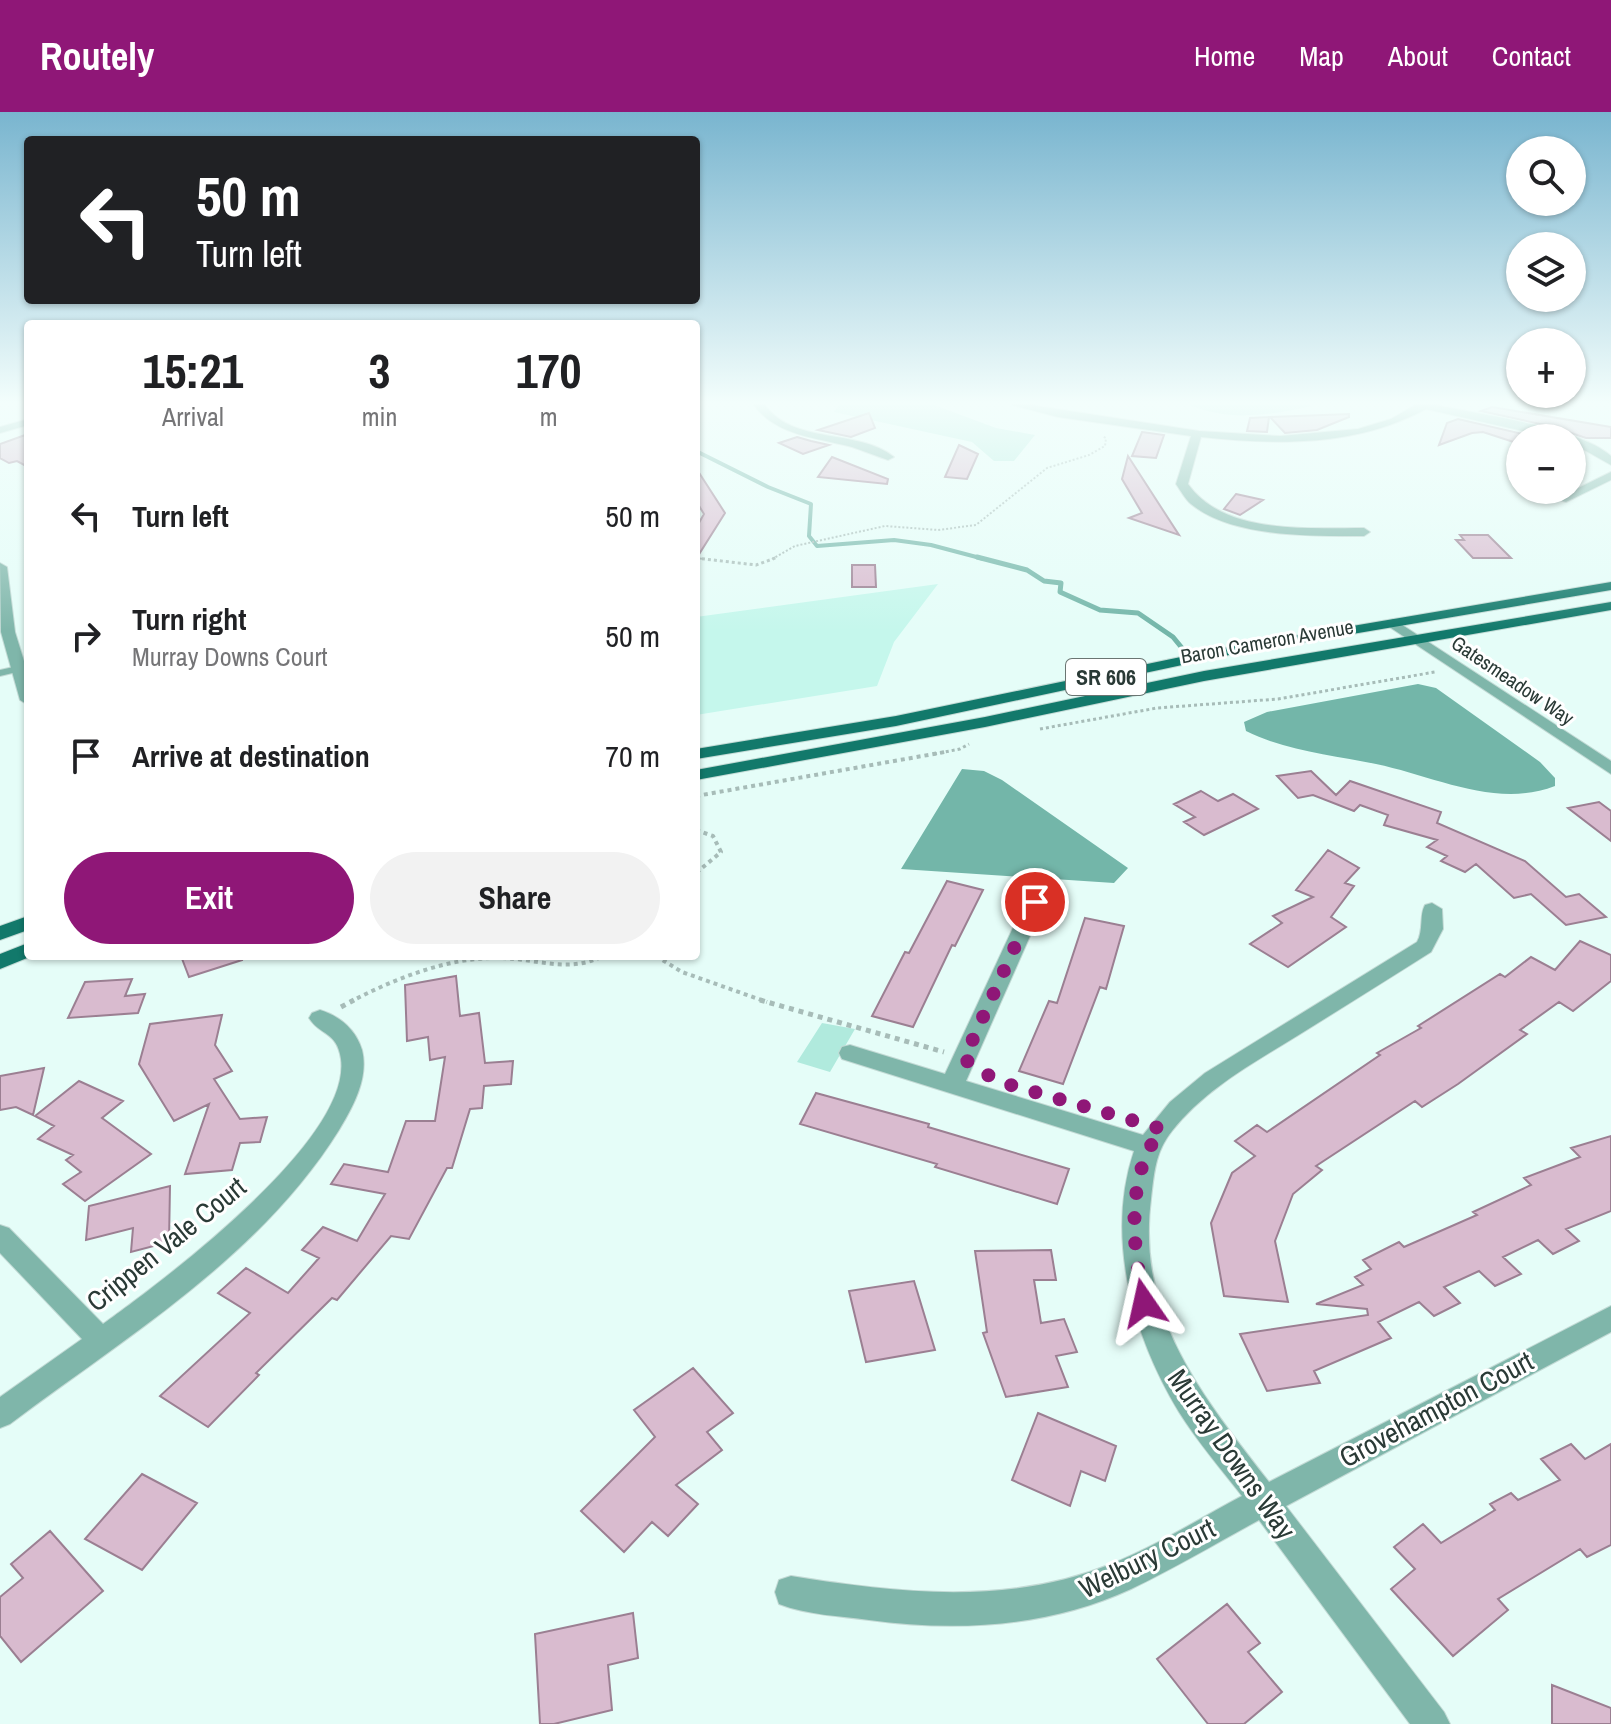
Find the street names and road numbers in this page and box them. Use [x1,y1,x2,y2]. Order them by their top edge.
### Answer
street label: Baron Cameron Avenue [1179,613,1355,669]
street label: Gatesmeadow Way [1446,629,1580,731]
road number: SR 606 [1066,659,1146,695]
street label: Crippen Vale Court [78,1168,254,1320]
street label: Grovehampton Court [1332,1342,1540,1476]
street label: Murray Downs Way [1159,1361,1305,1547]
street label: Welbury Court [1073,1509,1221,1607]

